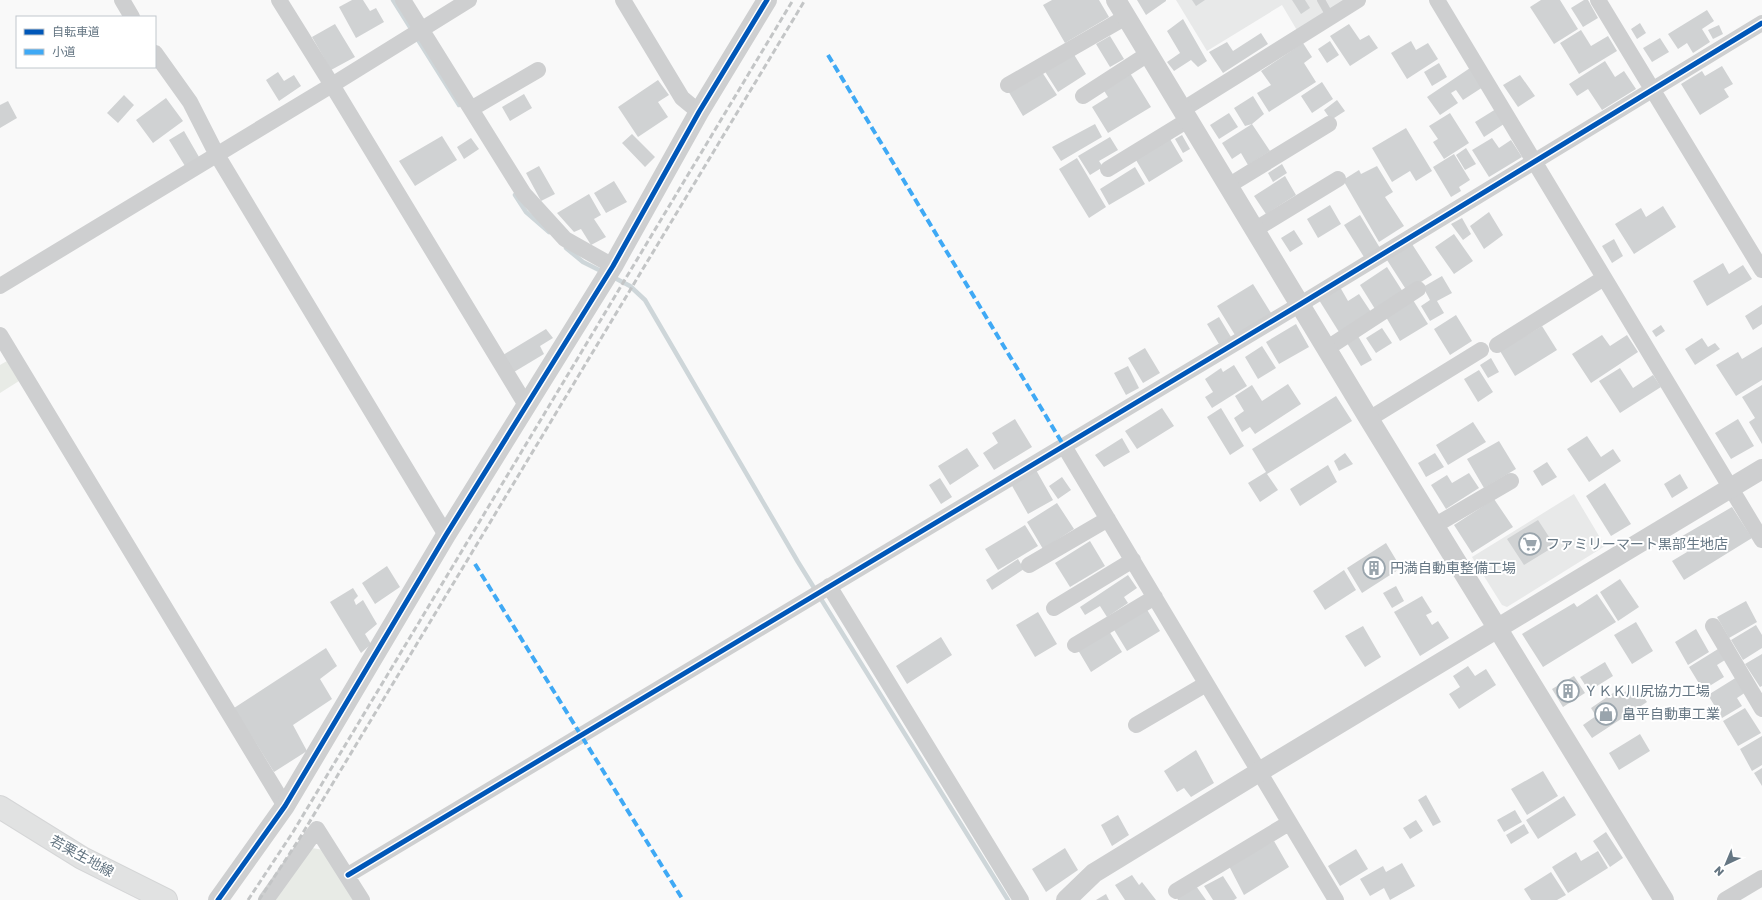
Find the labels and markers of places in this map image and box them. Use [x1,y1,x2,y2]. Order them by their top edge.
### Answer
supermarket icon: ファミリーマート黒部生地店 [1517,531,1543,557]
place label: ファミリーマート黒部生地店 [1546,535,1728,552]
building icon: 円満自動車整備工場 [1361,555,1387,581]
place label: 円満自動車整備工場 [1390,559,1516,576]
building icon: ＹＫＫ川尻協力工場 [1555,678,1581,704]
place label: ＹＫＫ川尻協力工場 [1584,682,1710,699]
shop icon: 畠平自動車工業 [1593,701,1619,727]
place label: 畠平自動車工業 [1622,705,1720,722]

